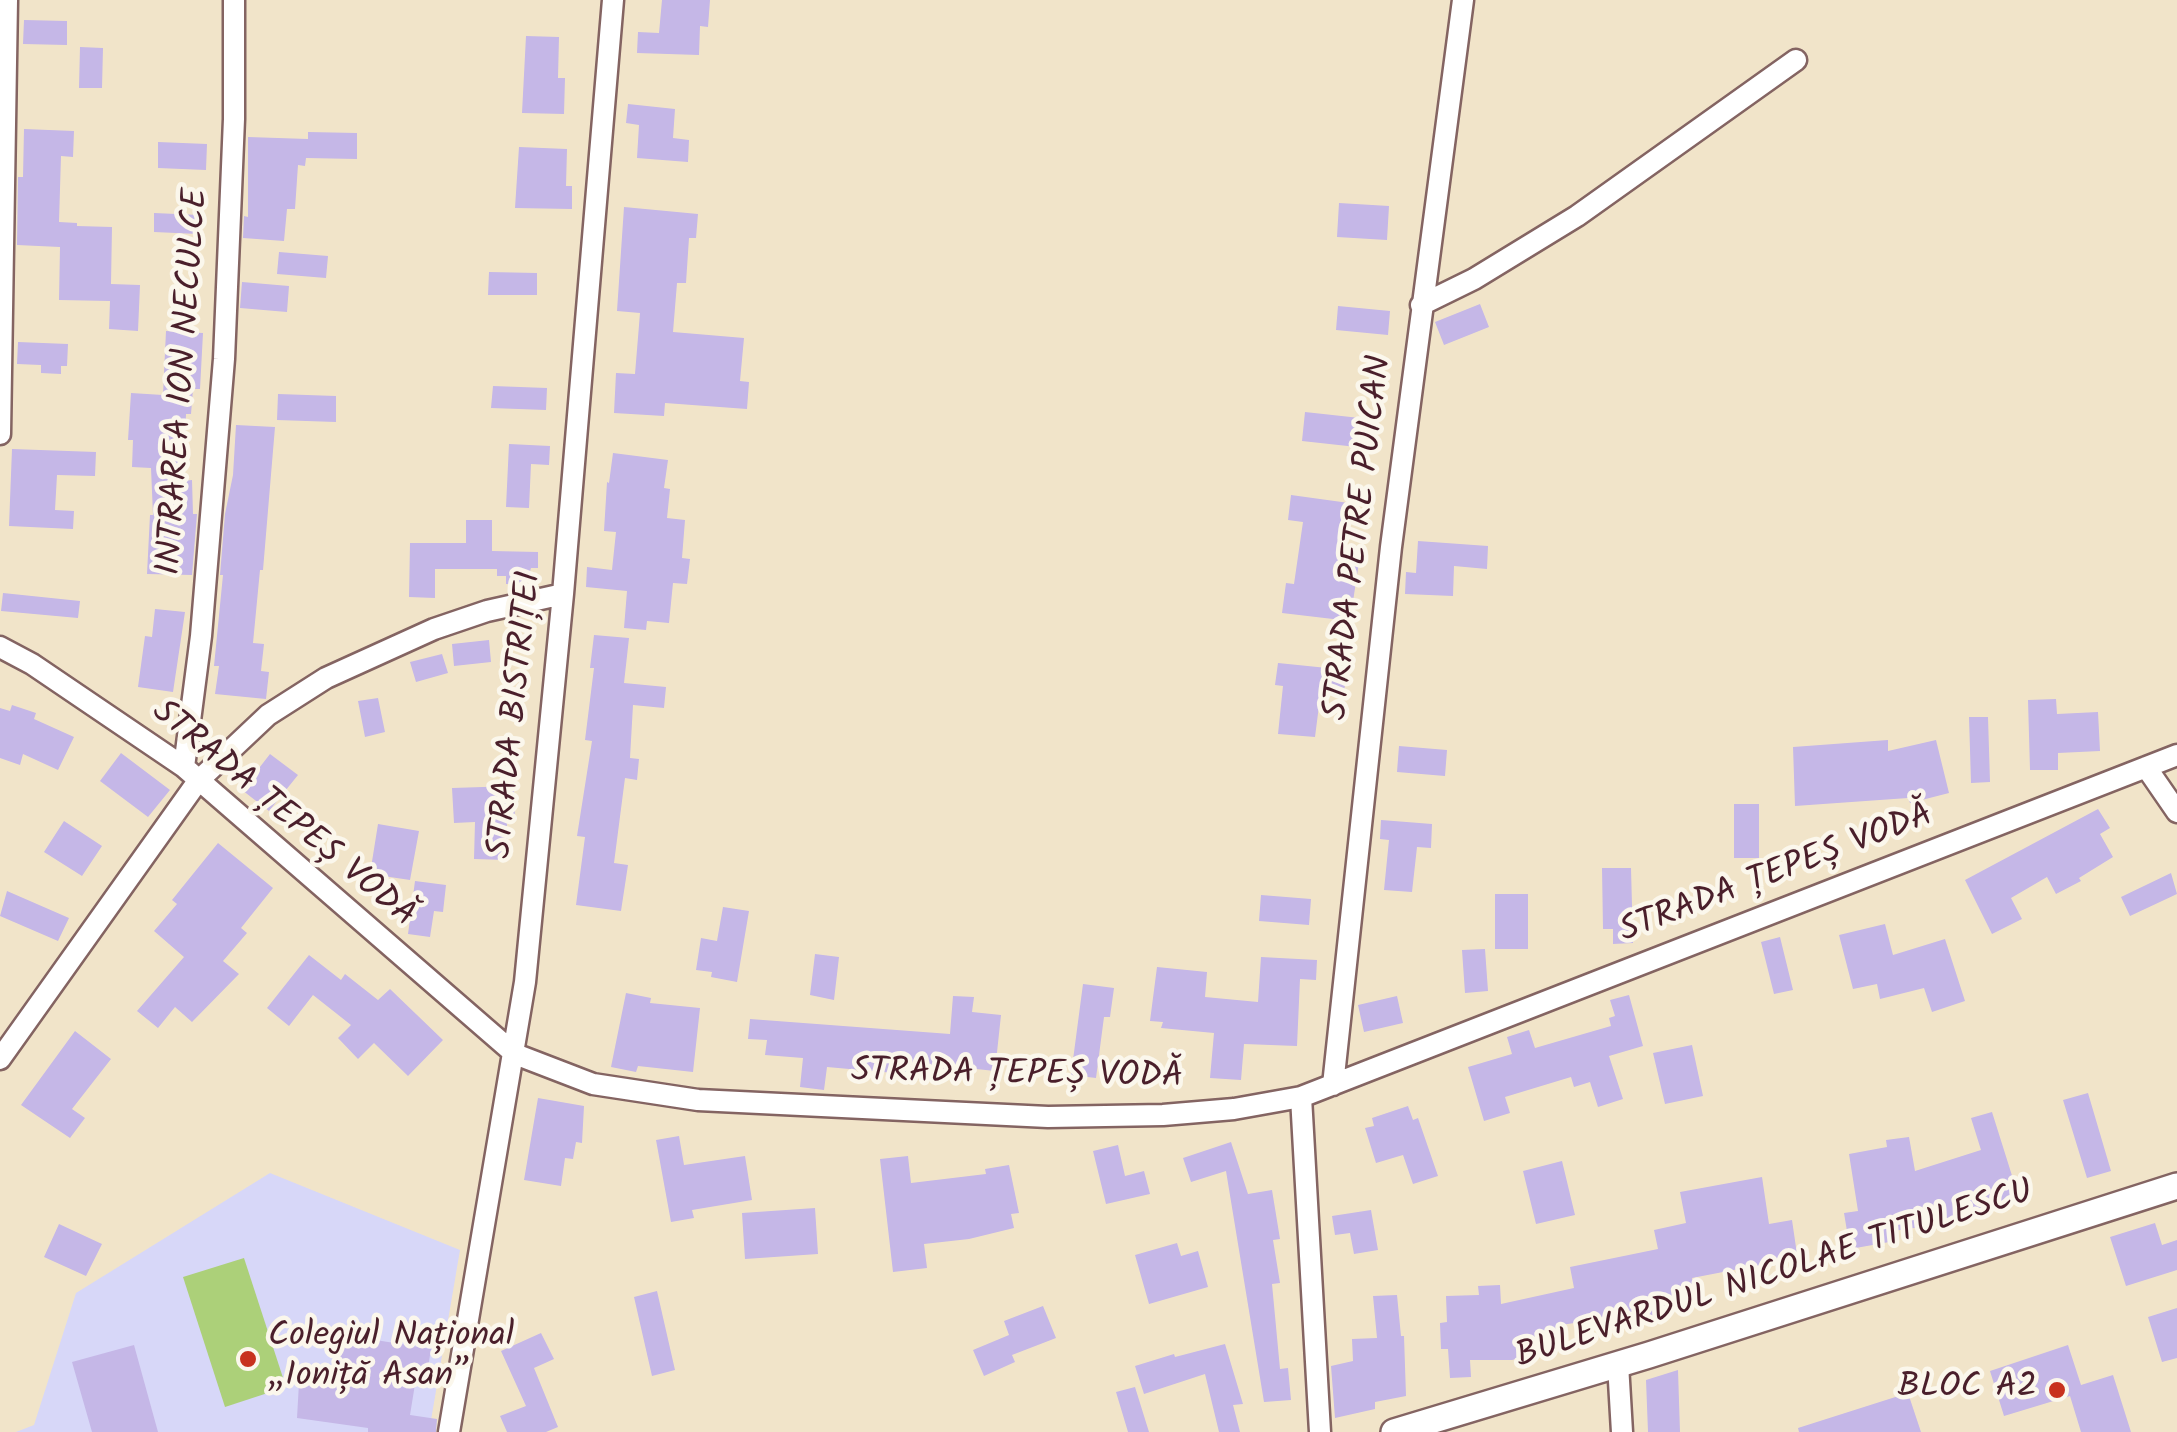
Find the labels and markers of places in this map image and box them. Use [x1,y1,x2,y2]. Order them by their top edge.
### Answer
place label: Colegiul Național „Ioniță Asan” [268,1318,514,1400]
marker: Colegiul Național „Ioniță Asan” [237,1348,259,1370]
place label: BLOC A2 [1898,1369,2037,1411]
marker: BLOC A2 [2046,1379,2068,1401]

